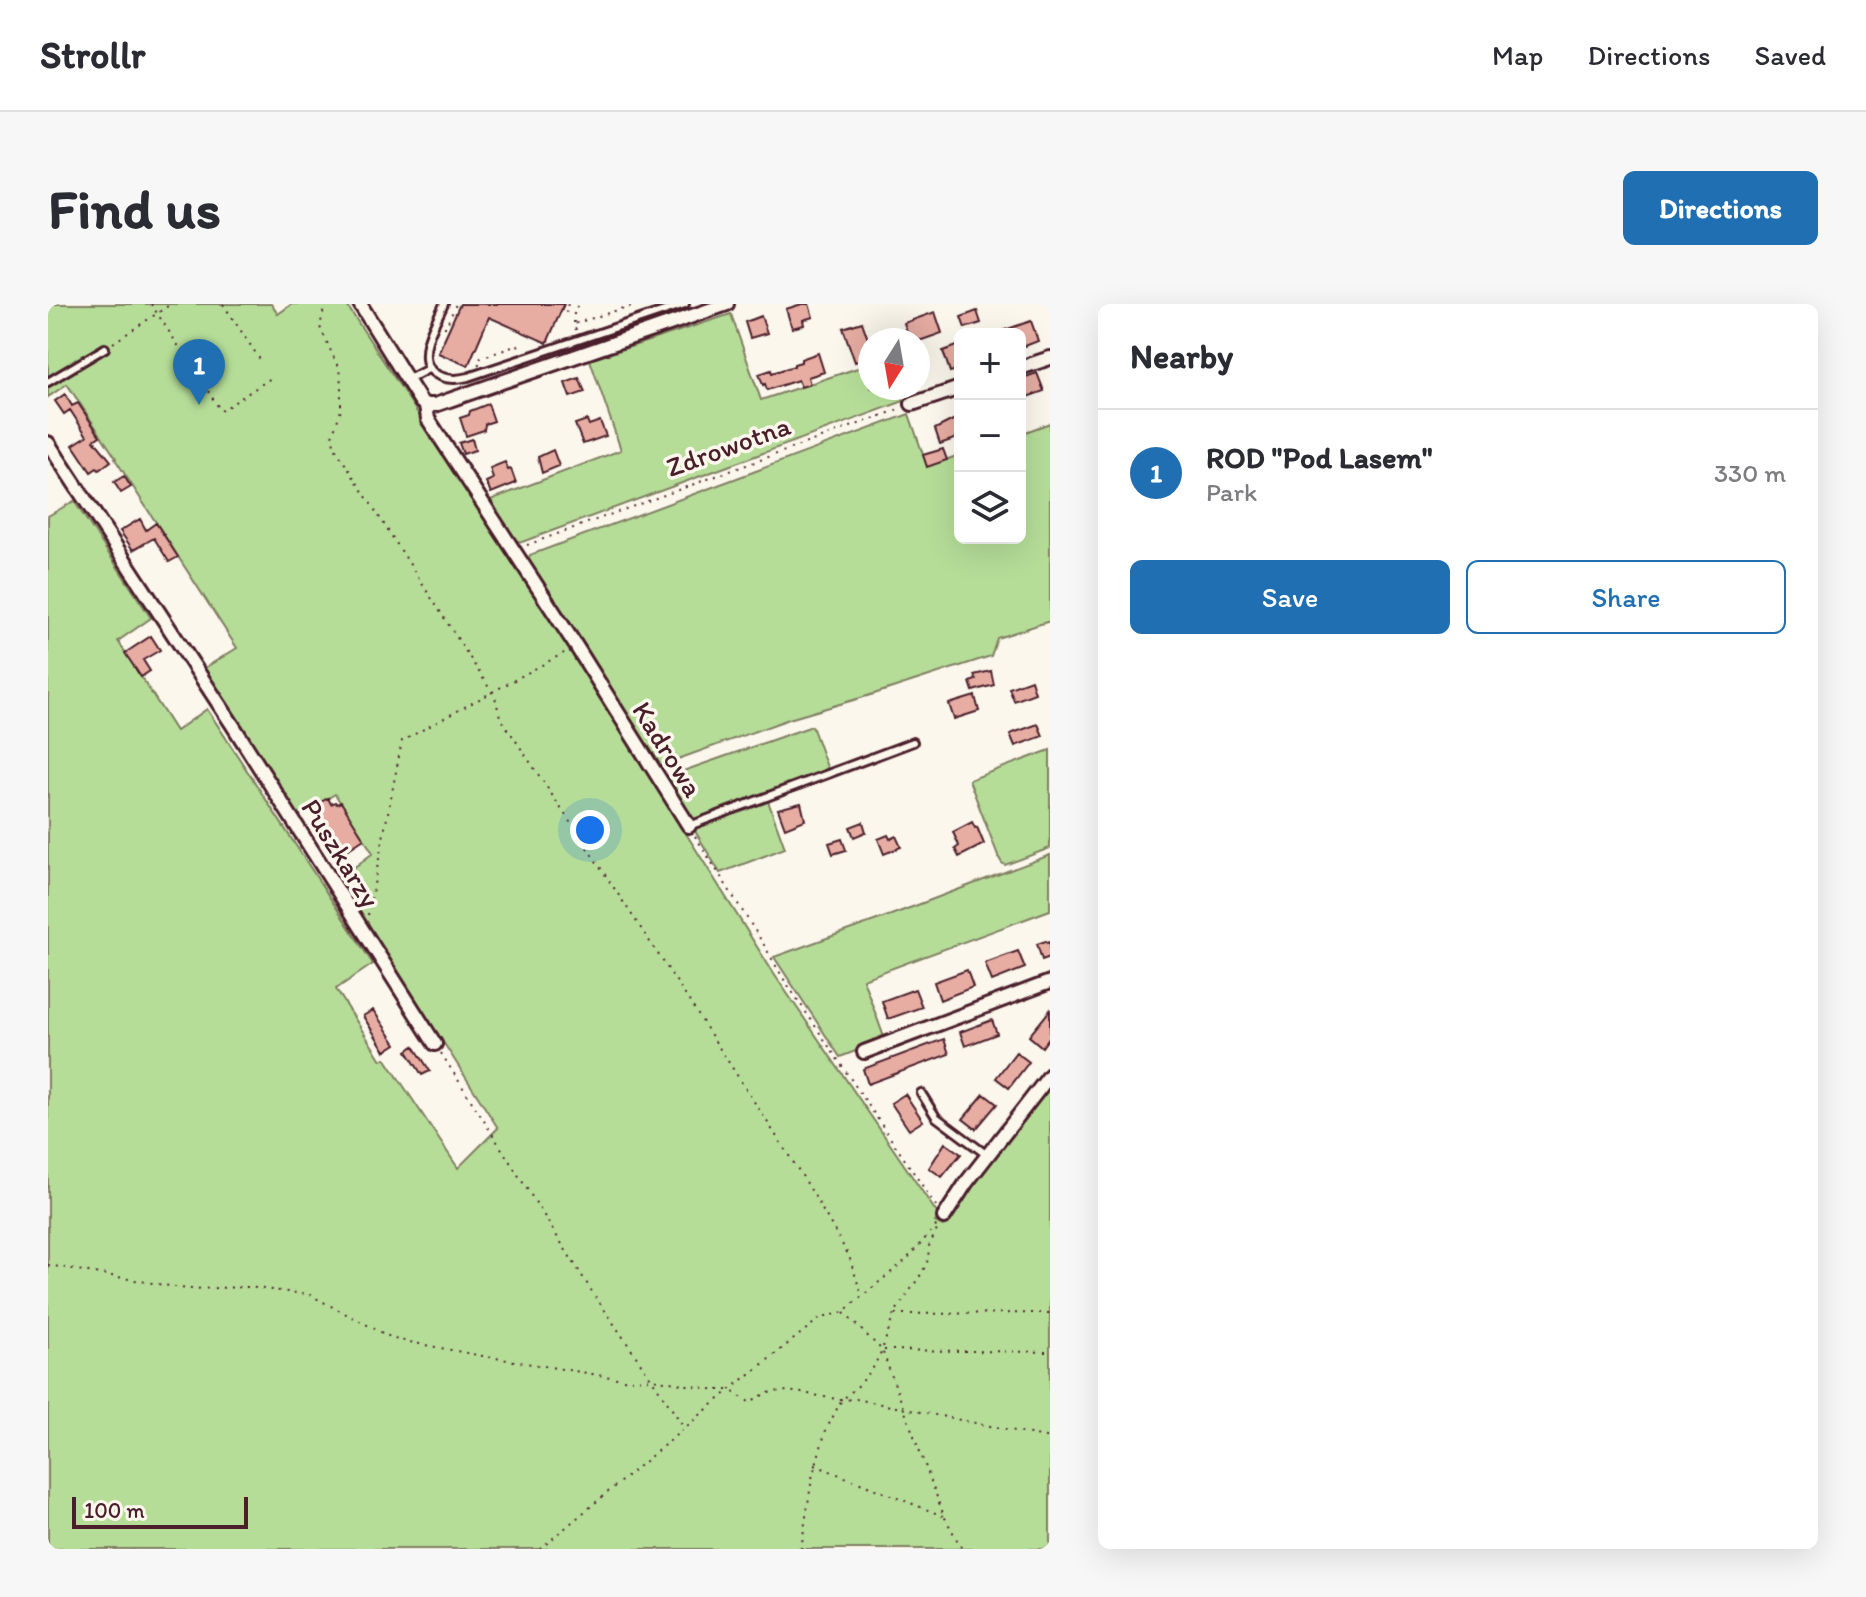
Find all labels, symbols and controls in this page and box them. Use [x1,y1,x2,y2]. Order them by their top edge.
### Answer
text: Strollr [40,32,145,78]
text: Map [1492,38,1543,72]
text: Directions [1587,38,1711,72]
text: Saved [1755,38,1826,72]
button: Directions [1623,171,1818,245]
text: Find us [48,175,221,242]
north arrow [858,328,930,400]
map controls [954,328,1026,544]
button: + [954,328,1026,400]
text: Nearby [1130,336,1233,377]
pin: 1 [173,339,225,405]
button: − [954,400,1026,472]
street label: Zdrowotna [661,408,795,484]
text: ROD "Pod Lasem" [1206,439,1433,476]
text: 1 [1150,457,1162,489]
text: 330 m [1714,457,1786,489]
button: layers [954,472,1026,544]
text: Park [1206,476,1257,508]
button: Save [1130,560,1450,634]
button: Share [1466,560,1786,634]
street label: Kadrowa [625,695,711,803]
street label: Puszkarzy [294,792,388,914]
your location [570,810,610,850]
scale bar [72,1493,248,1529]
text: 100 m [84,1497,145,1524]

